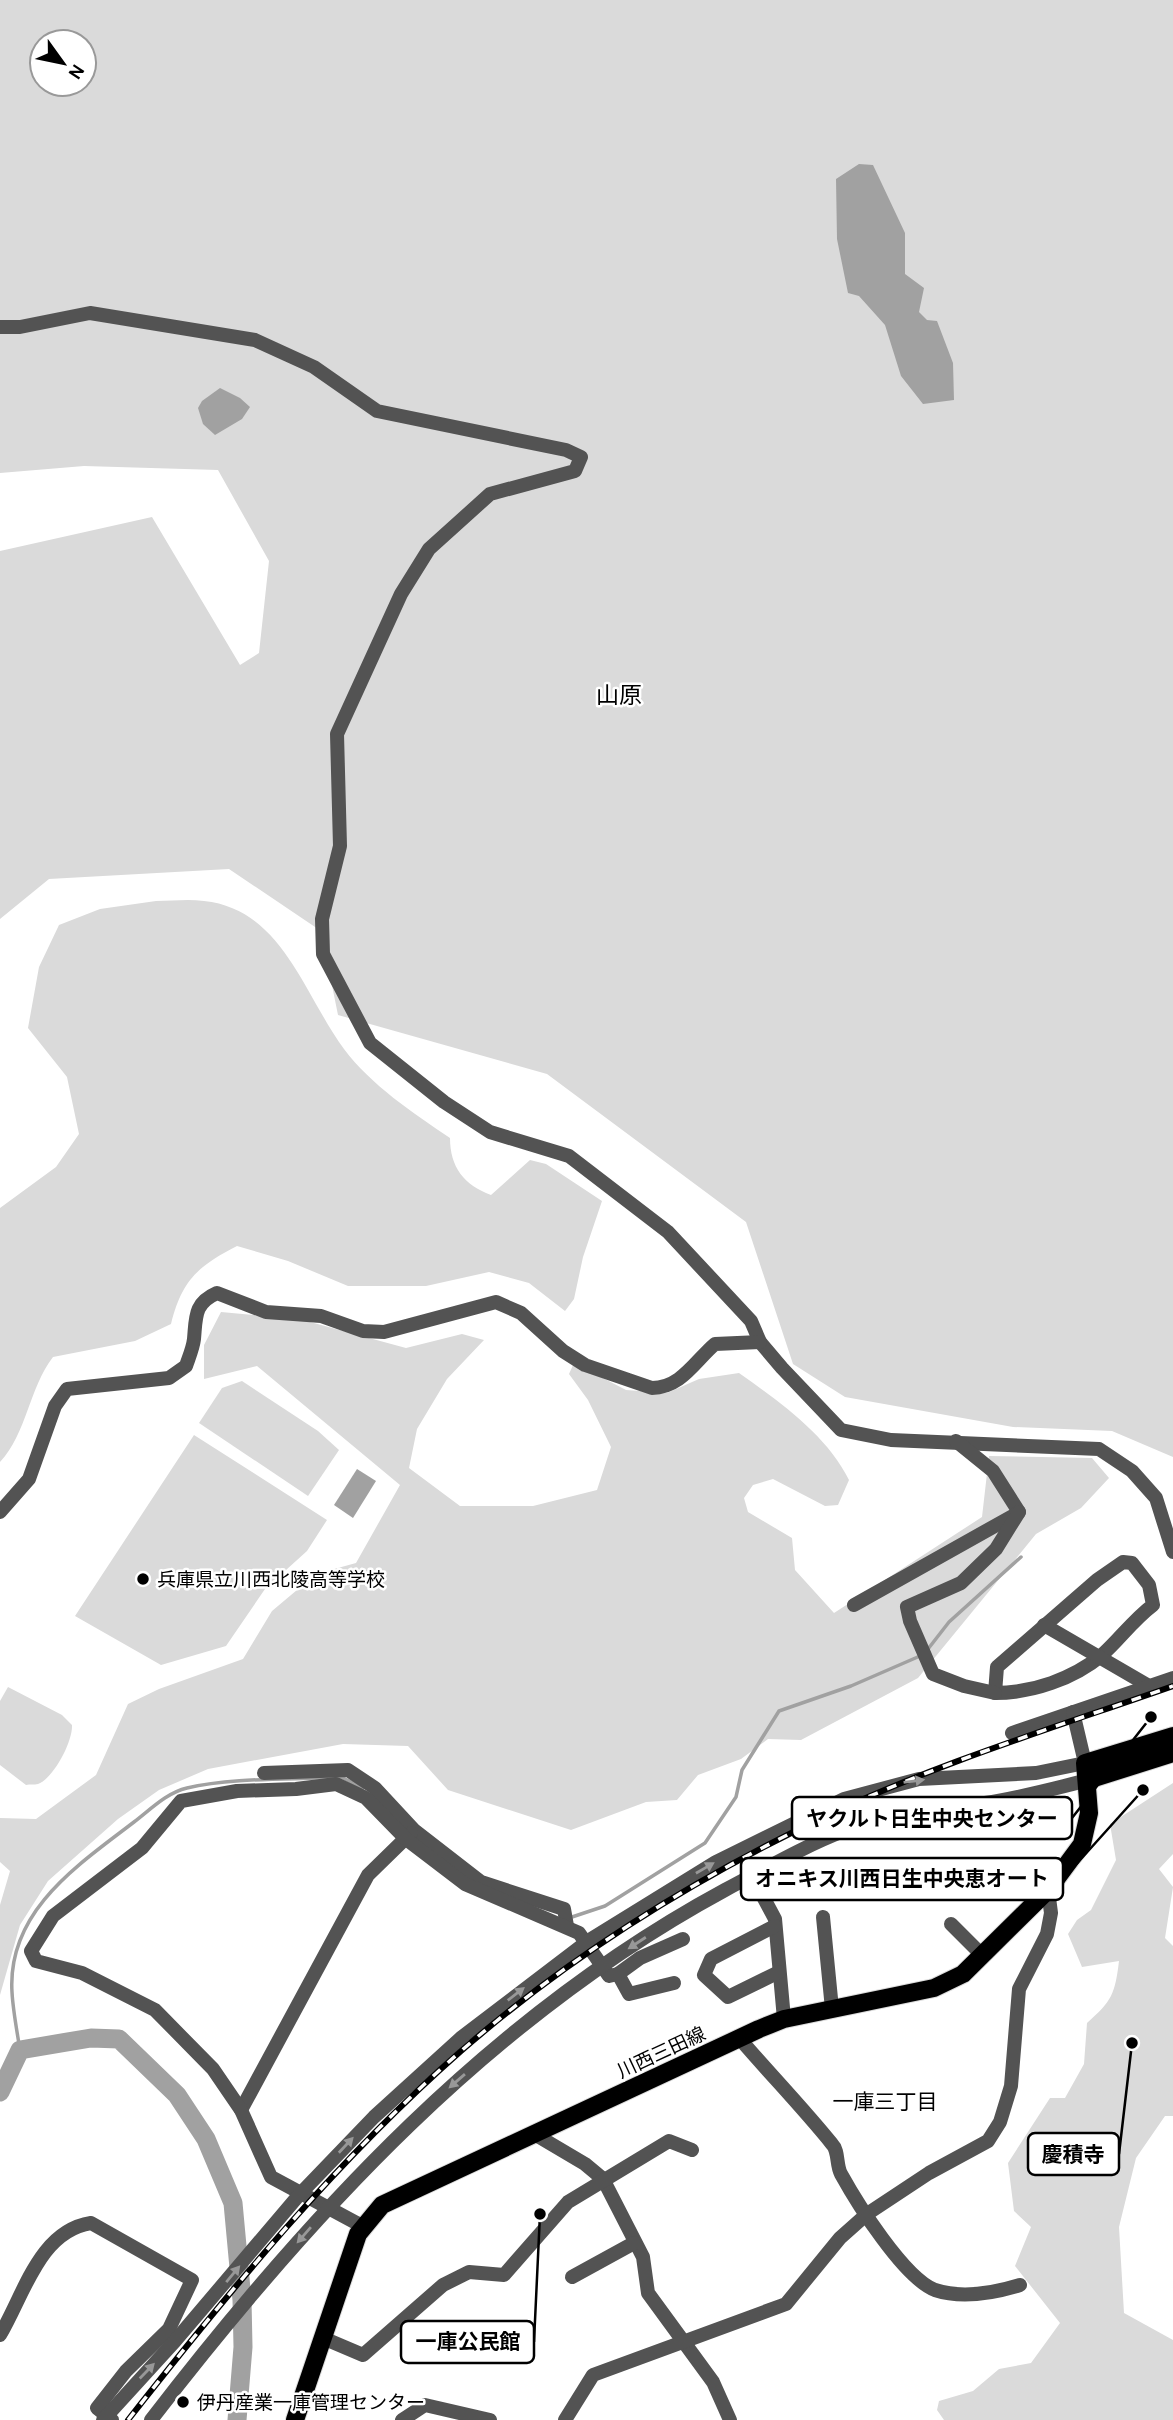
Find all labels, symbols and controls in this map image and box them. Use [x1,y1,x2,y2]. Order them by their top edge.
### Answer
north arrow [28,28,98,98]
text: N [63,60,89,83]
district label: 山原 [596,682,642,709]
place label: 兵庫県立川西北陵高等学校 [157,1569,385,1591]
marker: 兵庫県立川西北陵高等学校 [135,1571,151,1587]
one-way arrow [903,1775,925,1786]
callout: ヤクルト日生中央センター [792,1797,1072,1839]
text: ヤクルト日生中央センター [806,1807,1058,1831]
callout: オニキス川西日生中央恵オート [741,1858,1063,1900]
one-way arrow [696,1862,715,1874]
text: オニキス川西日生中央恵オート [755,1867,1049,1891]
one-way arrow [628,1937,647,1950]
one-way arrow [507,1987,525,2001]
street label: 川西三田線 [614,2023,709,2083]
one-way arrow [448,2073,465,2088]
district label: 一庫三丁目 [833,2090,938,2114]
callout: 慶積寺 [1028,2133,1119,2175]
one-way arrow [338,2137,354,2154]
text: 慶積寺 [1042,2143,1105,2167]
one-way arrow [296,2226,312,2244]
one-way arrow [225,2265,241,2283]
callout: 一庫公民館 [401,2321,534,2363]
text: 一庫公民館 [416,2330,521,2354]
one-way arrow [139,2363,155,2380]
place label: 伊丹産業一庫管理センター [197,2392,425,2414]
marker: 伊丹産業一庫管理センター [175,2394,191,2410]

